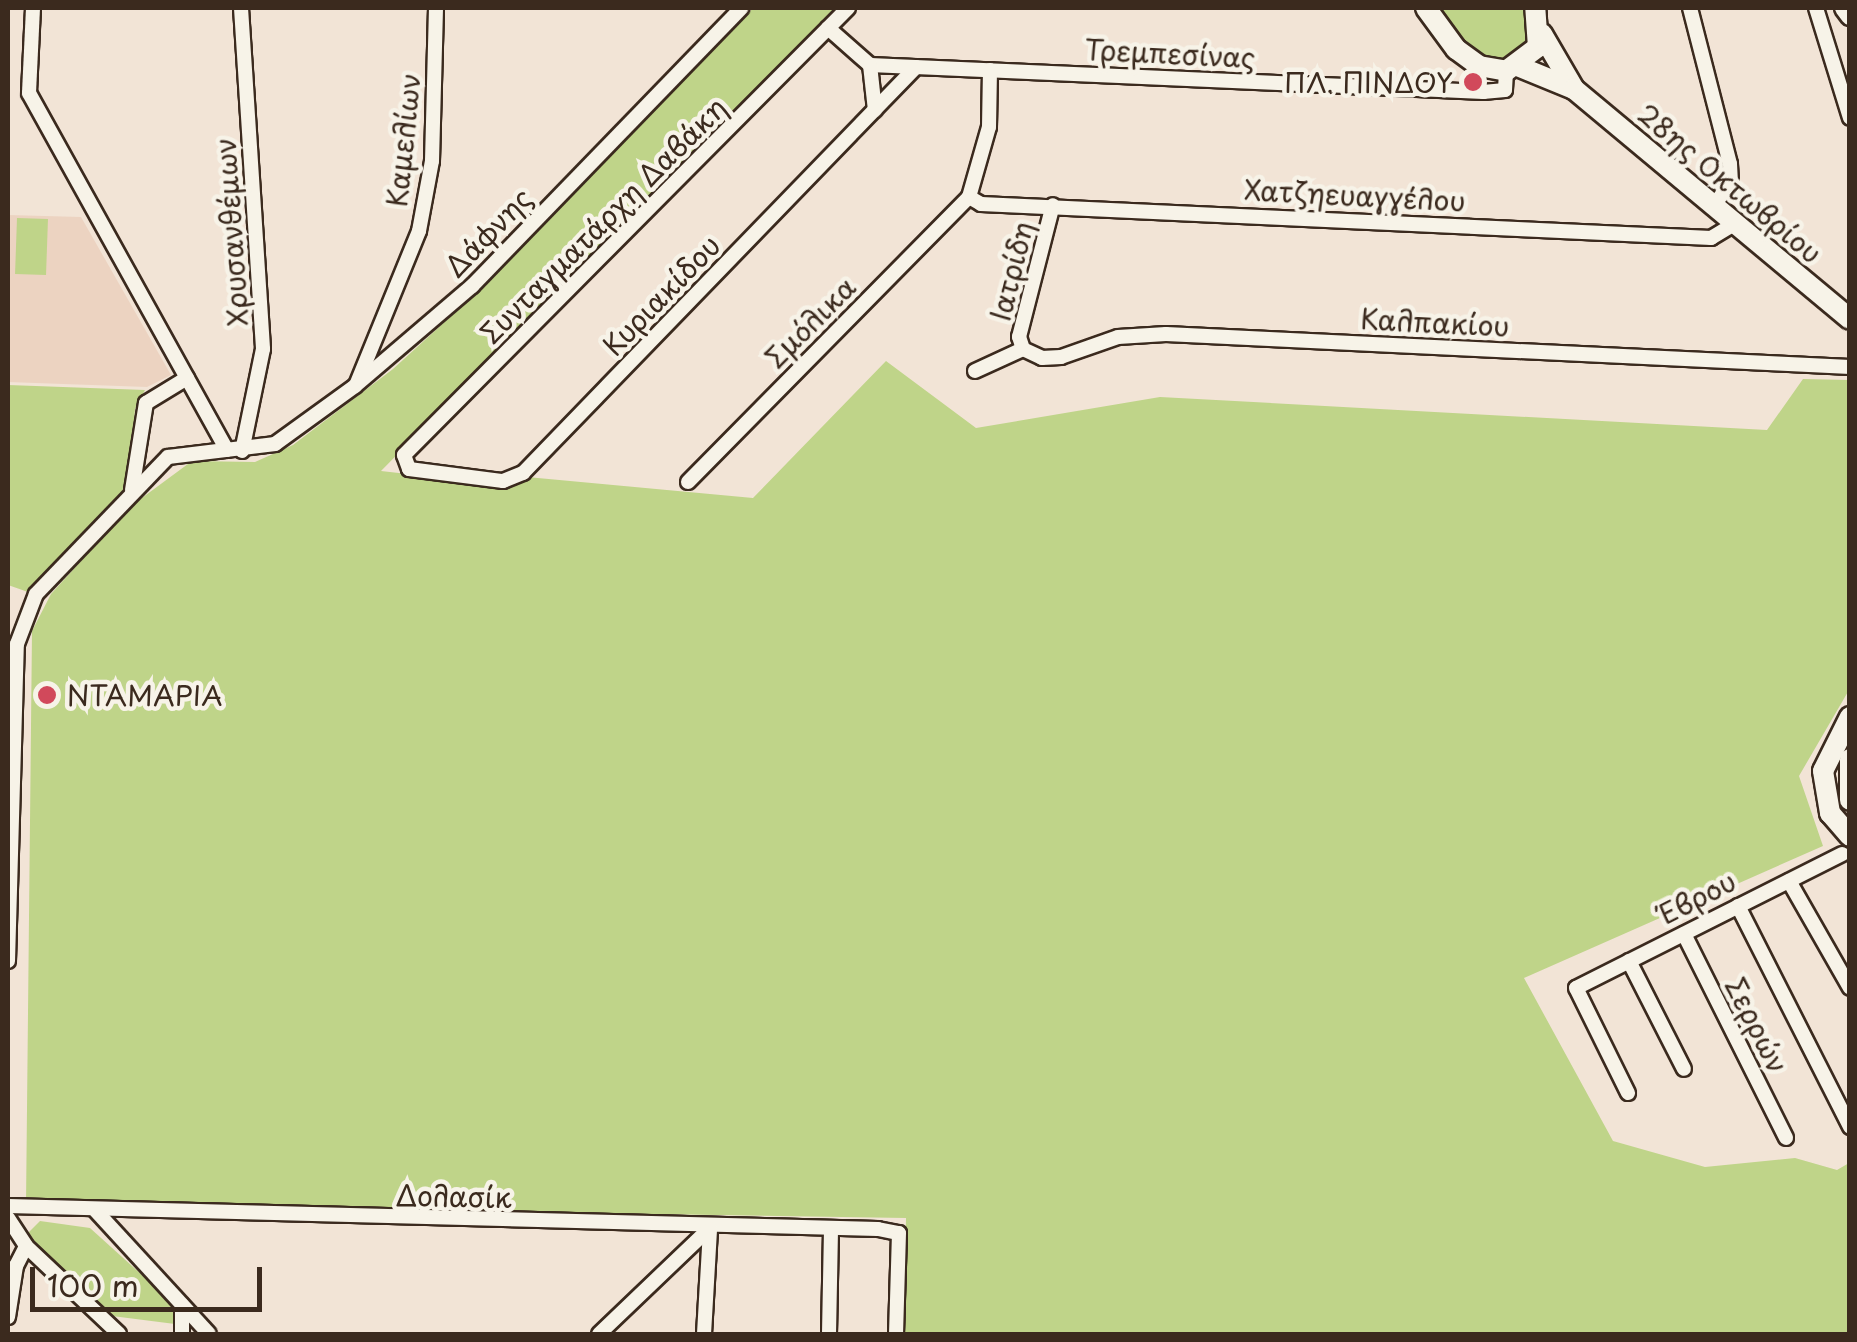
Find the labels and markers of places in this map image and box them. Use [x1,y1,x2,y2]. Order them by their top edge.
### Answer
place label: ΠΛ. ΠΙΝΔΟΥ [1283,65,1453,99]
marker: ΠΛ. ΠΙΝΔΟΥ [1462,71,1484,93]
place label: ΝΤΑΜΑΡΙΑ [67,678,223,712]
marker: ΝΤΑΜΑΡΙΑ [36,684,58,706]

